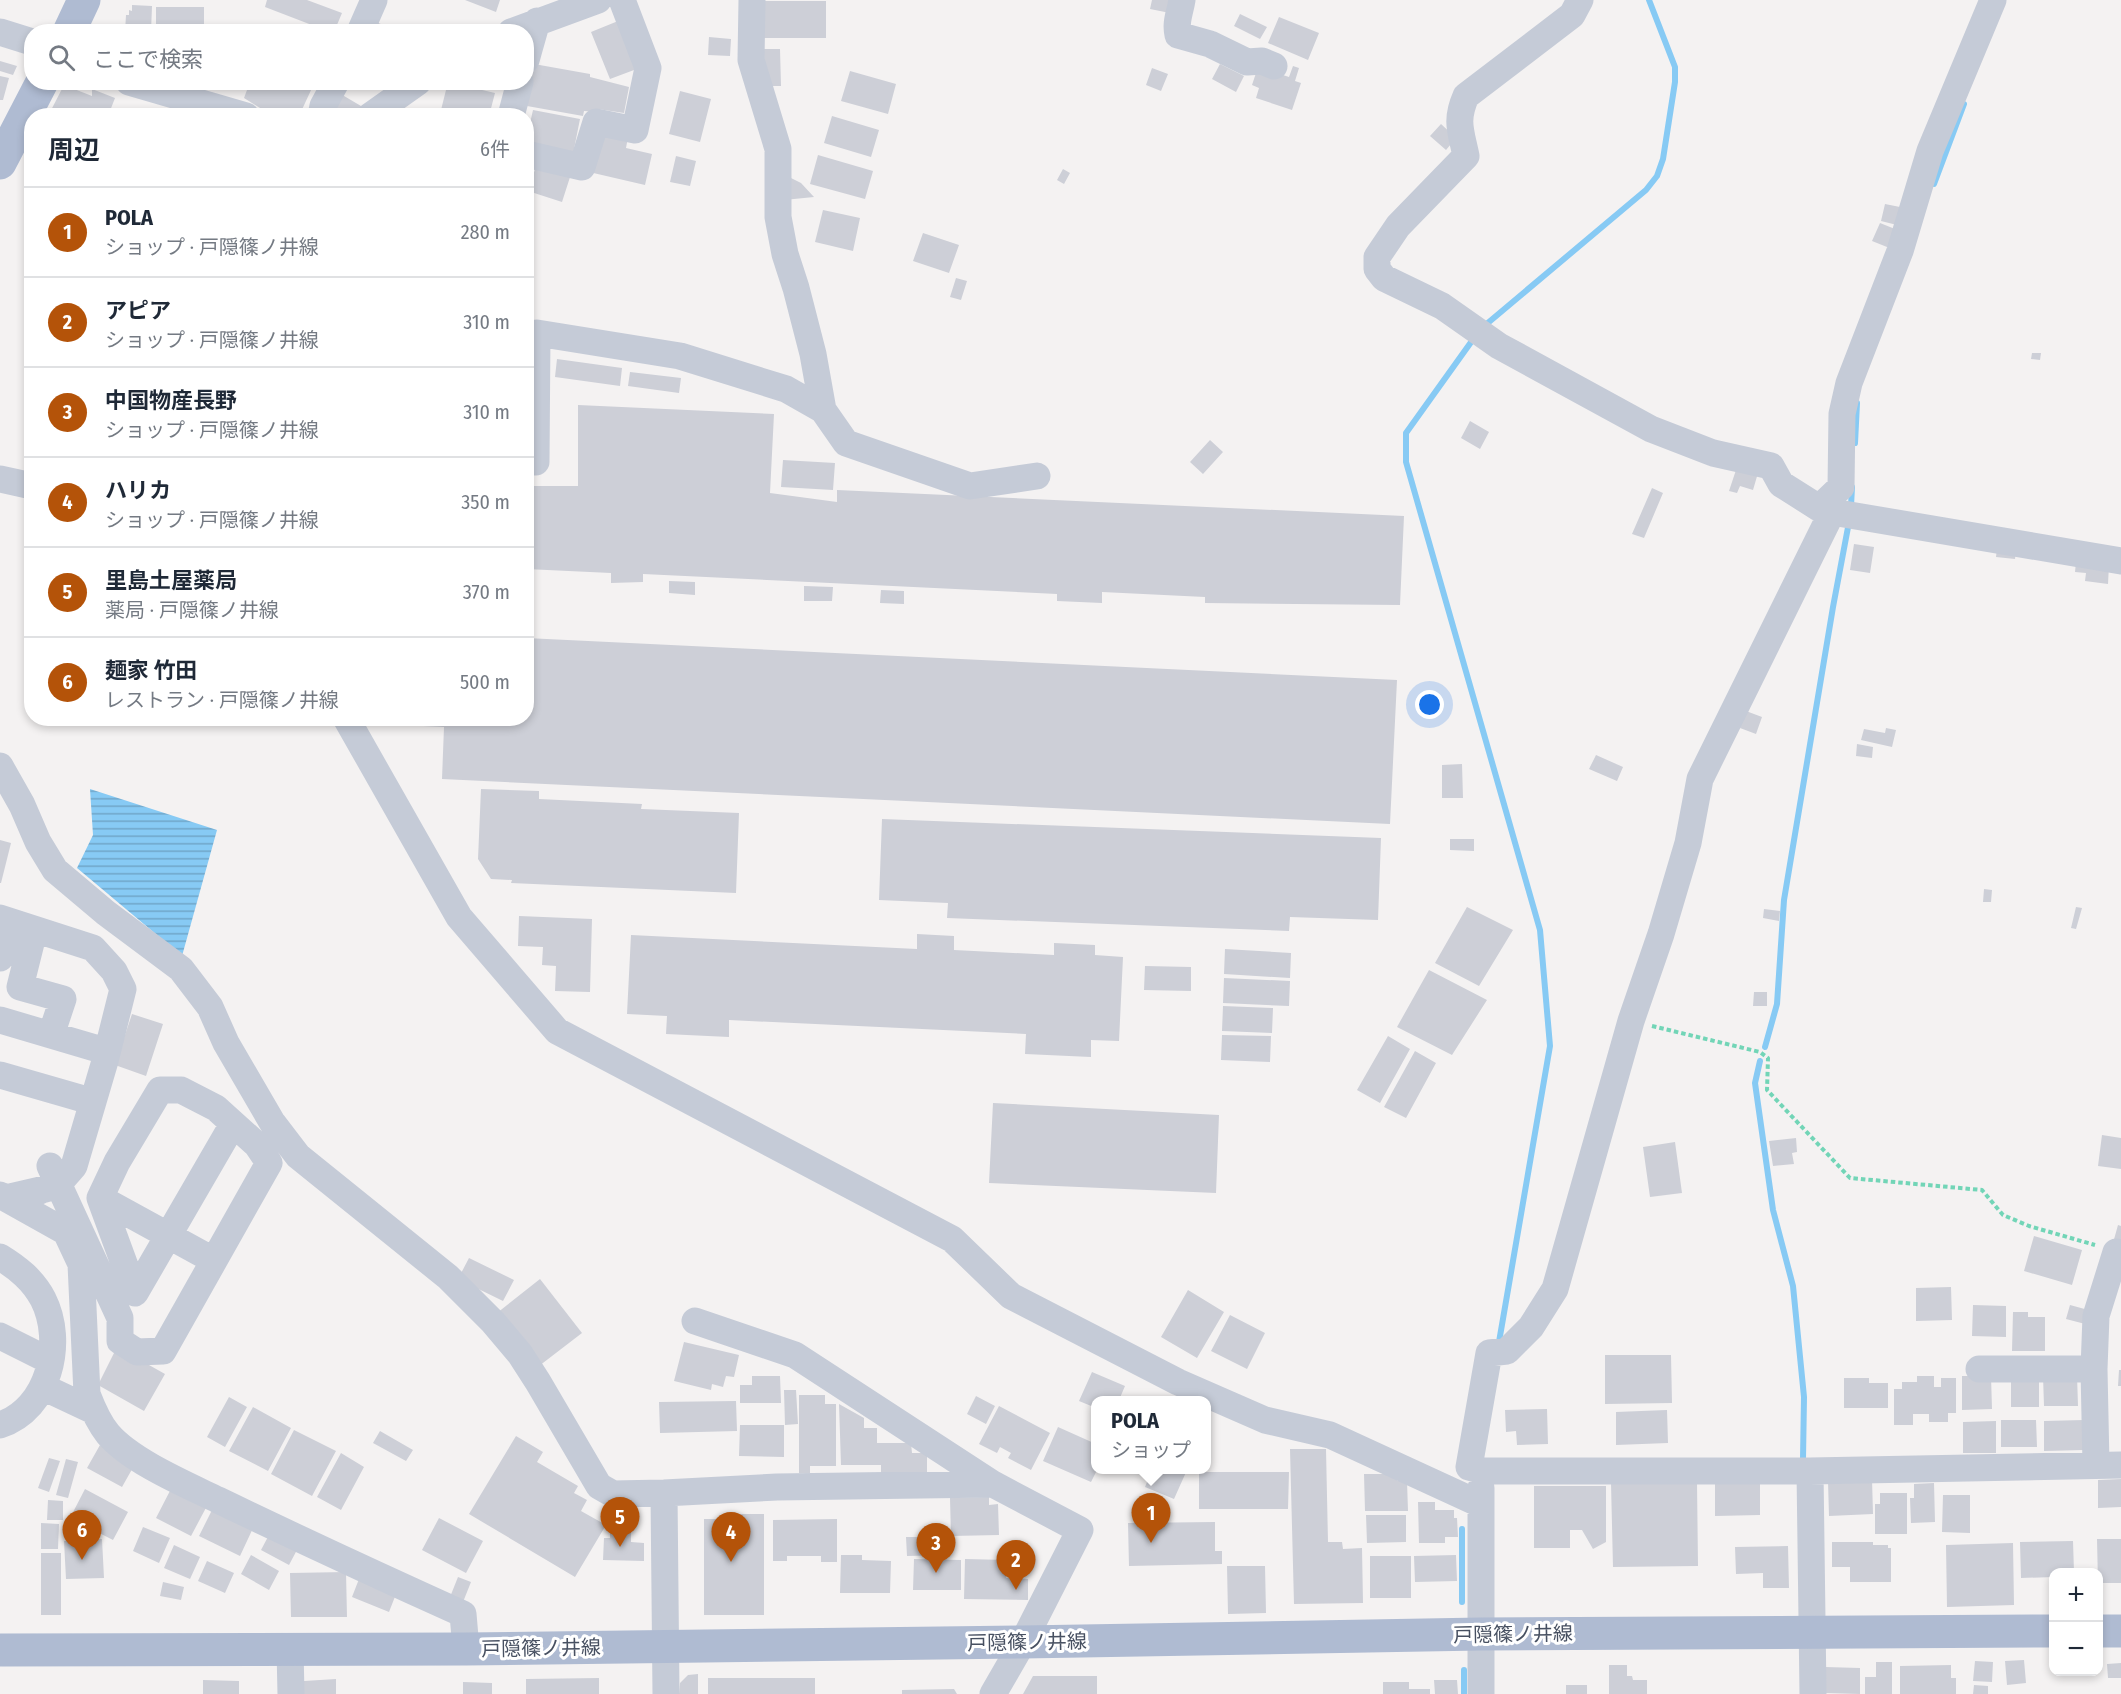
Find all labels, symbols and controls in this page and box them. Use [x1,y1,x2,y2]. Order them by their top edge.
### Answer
search box [24,24,534,90]
icon: search [45,41,78,74]
text: ここで検索 [93,46,203,73]
text: 周辺 [48,135,100,166]
text: 6件 [480,137,510,161]
text: POLA [105,204,153,231]
text: 1 [63,220,72,244]
text: 280 m [461,220,510,244]
text: ショップ · 戸隠篠ノ井線 [105,235,319,259]
text: アピア [105,297,171,324]
text: 2 [63,310,72,334]
text: 310 m [463,310,510,334]
text: ショップ · 戸隠篠ノ井線 [105,328,319,352]
text: 中国物産長野 [105,387,237,414]
text: 3 [63,400,72,424]
text: 310 m [463,400,510,424]
text: ショップ · 戸隠篠ノ井線 [105,418,319,442]
text: ハリカ [105,477,171,504]
text: 4 [62,490,73,514]
text: 350 m [461,490,510,514]
text: ショップ · 戸隠篠ノ井線 [105,508,319,532]
text: 里島土屋薬局 [105,567,237,594]
text: 5 [63,580,72,604]
text: 370 m [463,580,510,604]
text: 薬局 · 戸隠篠ノ井線 [105,598,279,622]
text: 麺家 竹田 [105,657,198,684]
text: 6 [62,670,73,694]
text: 500 m [460,670,510,694]
text: レストラン · 戸隠篠ノ井線 [105,688,339,712]
your location [1415,690,1444,719]
popup [1091,1396,1211,1474]
text: POLA [1111,1407,1159,1434]
text: ショップ [1111,1438,1191,1462]
pin: 1 [1132,1494,1170,1543]
pin: 5 [600,1498,640,1547]
pin: 6 [62,1510,101,1560]
pin: 4 [712,1512,750,1562]
pin: 3 [916,1524,956,1573]
pin: 2 [996,1540,1036,1590]
map controls [2049,1568,2103,1676]
button: + [2049,1568,2103,1622]
street label: 戸隠篠ノ井線 [1453,1621,1573,1647]
button: − [2049,1622,2103,1676]
street label: 戸隠篠ノ井線 [967,1629,1087,1655]
street label: 戸隠篠ノ井線 [481,1635,601,1661]

